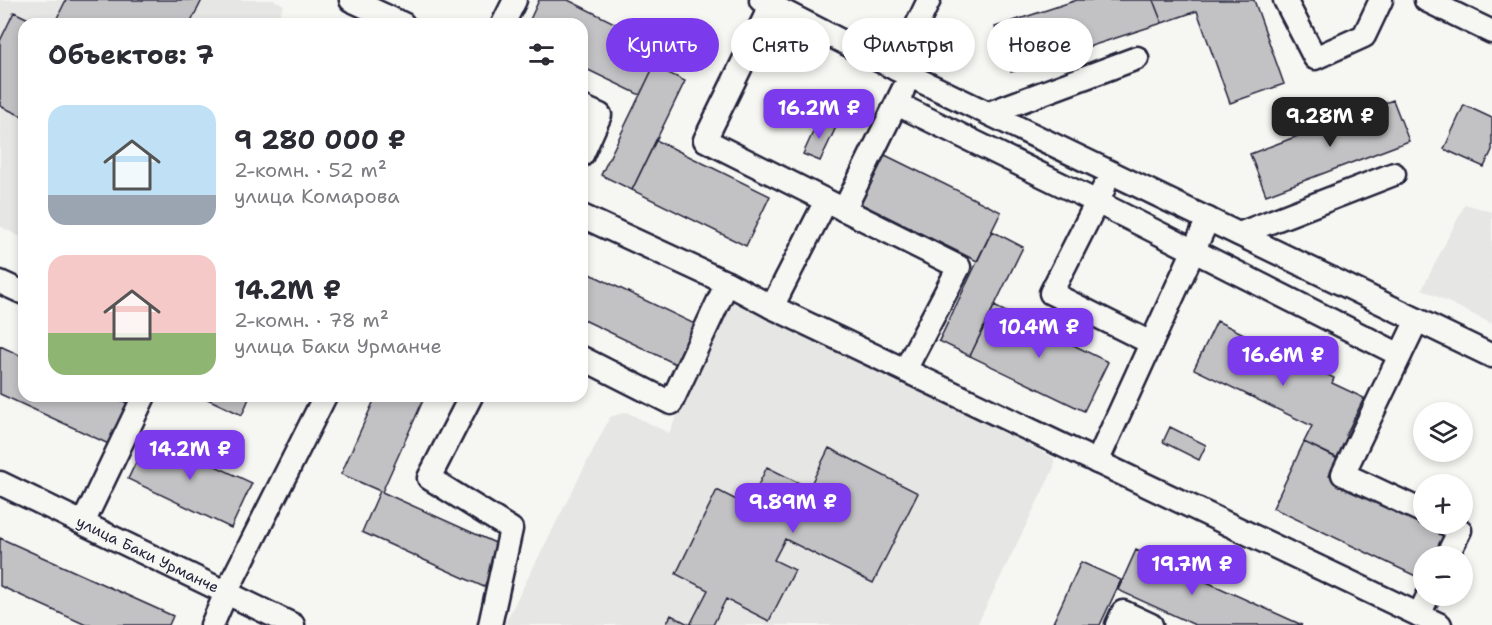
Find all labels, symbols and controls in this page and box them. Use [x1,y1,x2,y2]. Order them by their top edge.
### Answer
chip: Купить [606,18,719,72]
chip: Снять [731,18,830,72]
chip: Фильтры [842,18,975,72]
chip: Новое [987,18,1093,72]
text: Объектов: 7 [48,37,214,72]
icon: filters [525,38,558,71]
pin: 16.2M ₽ [764,89,874,140]
text: 16.2M ₽ [777,95,861,121]
pin: 9.28M ₽ [1275,97,1385,148]
text: 9.28M ₽ [1286,103,1374,129]
text: 9 280 000 ₽ [234,122,406,157]
icon: home [96,129,168,201]
text: 2-комн. · 52 m² [234,157,387,183]
text: улица Комарова [234,183,400,209]
text: 14.2M ₽ [234,272,341,307]
icon: home [96,279,168,351]
text: 2-комн. · 78 m² [234,307,389,333]
pin: 10.4M ₽ [984,308,1094,359]
text: 10.4M ₽ [998,314,1080,340]
text: улица Баки Урманче [234,333,442,359]
pin: 16.6M ₽ [1228,336,1338,387]
text: 16.6M ₽ [1242,342,1324,368]
map controls [1413,402,1473,606]
button: layers [1413,402,1473,462]
pin: 14.2M ₽ [135,430,245,481]
text: 14.2M ₽ [149,436,231,462]
button: + [1413,474,1473,534]
pin: 9.89M ₽ [738,483,848,534]
text: 9.89M ₽ [749,489,837,515]
street label: улица Баки Урманче [73,511,222,598]
pin: 19.7M ₽ [1137,545,1247,596]
button: − [1413,546,1473,606]
text: 19.7M ₽ [1151,551,1233,577]

